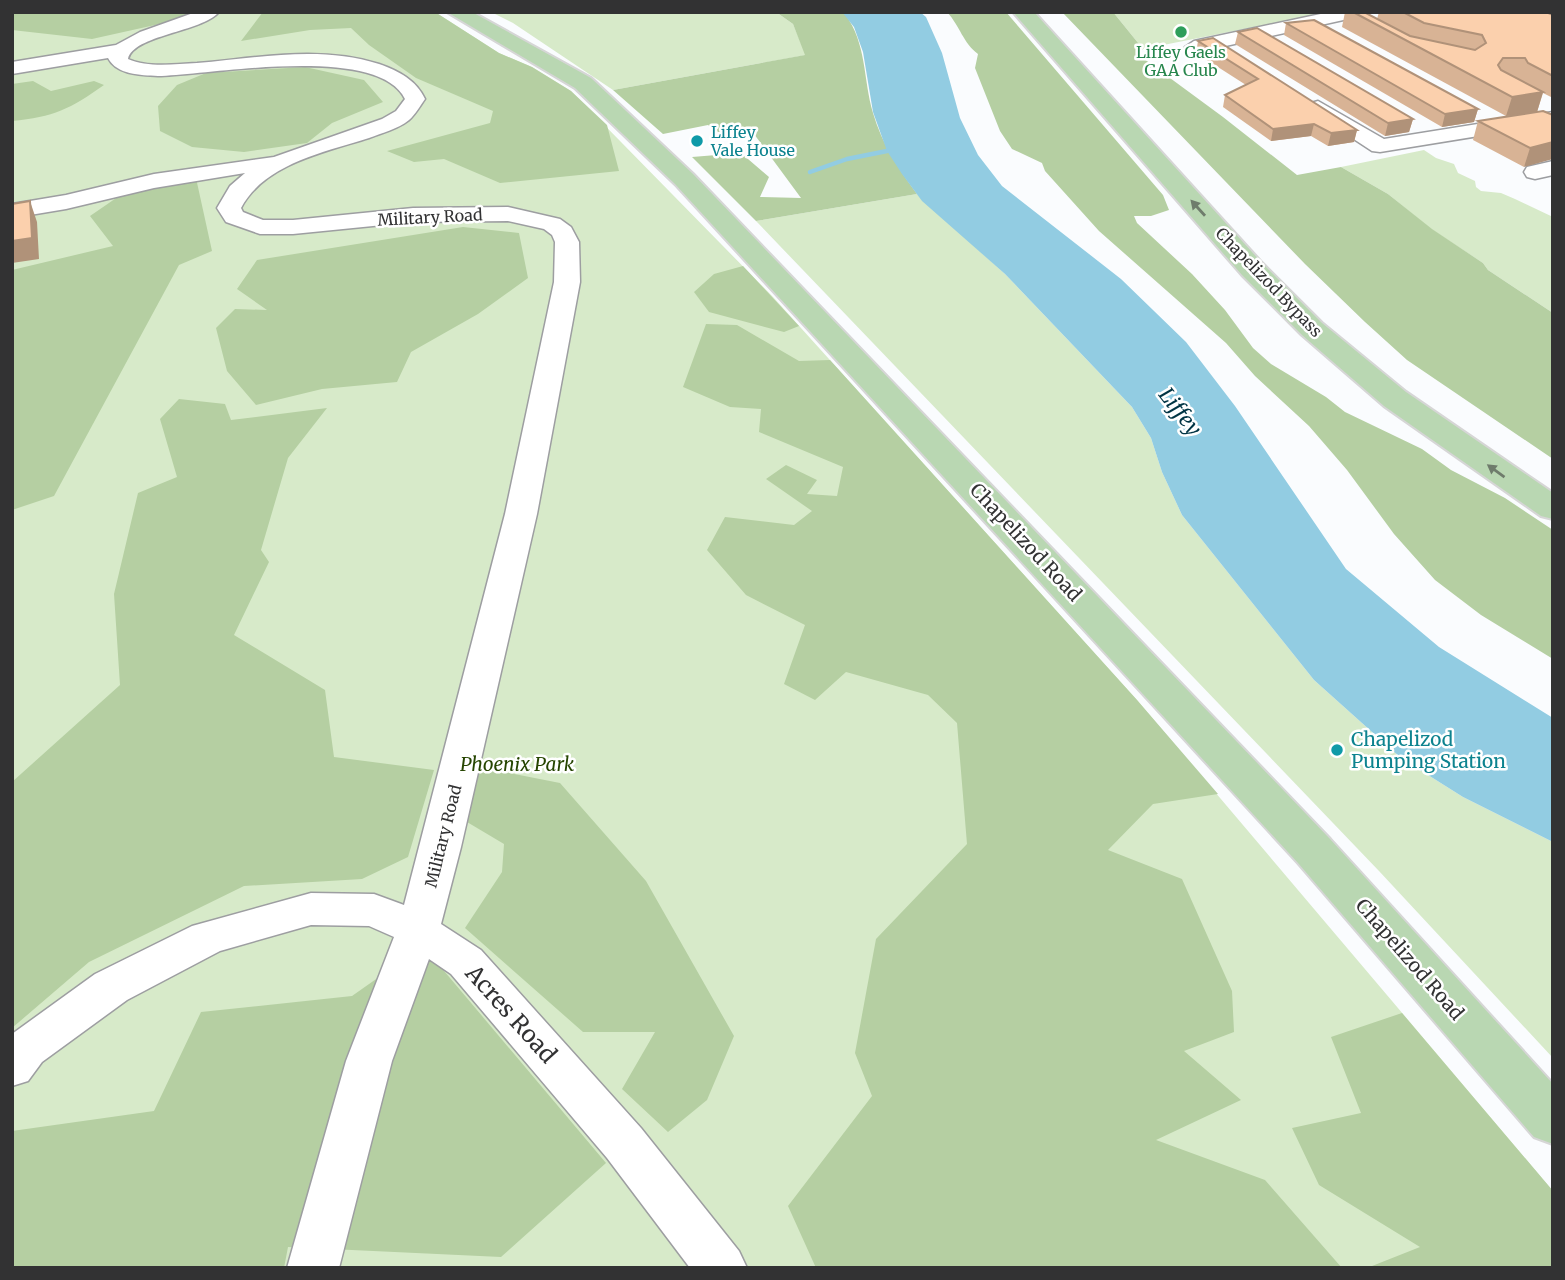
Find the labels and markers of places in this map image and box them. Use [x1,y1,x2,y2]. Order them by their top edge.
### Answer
marker: Liffey Gaels GAA Club [1173,24,1189,40]
place label: Liffey Gaels GAA Club [1136,42,1226,80]
place label: Liffey Vale House [710,122,795,160]
marker: Liffey Vale House [689,133,705,149]
place label: Chapelizod Pumping Station [1351,727,1506,773]
marker: Chapelizod Pumping Station [1329,742,1345,758]

